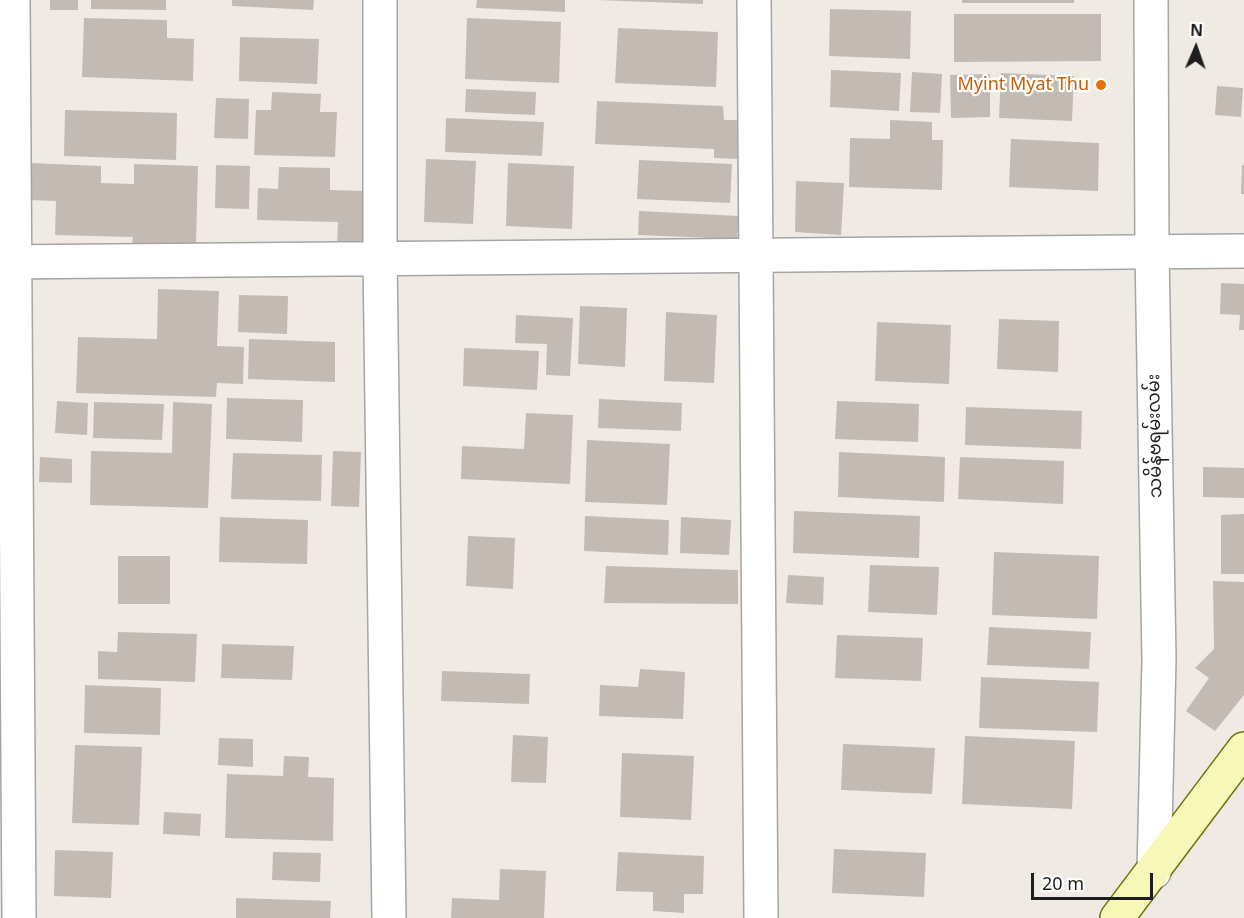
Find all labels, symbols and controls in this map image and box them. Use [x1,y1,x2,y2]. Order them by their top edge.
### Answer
north arrow [1166,18,1226,78]
text: N [1190,19,1204,41]
place label: Myint Myat Thu [958,74,1089,96]
marker: Myint Myat Thu [1094,78,1108,92]
street label: သမိန်ဗရမ်းလမ်း [1143,374,1167,498]
scale bar [1034,861,1156,899]
text: 20 m [1042,871,1084,895]

